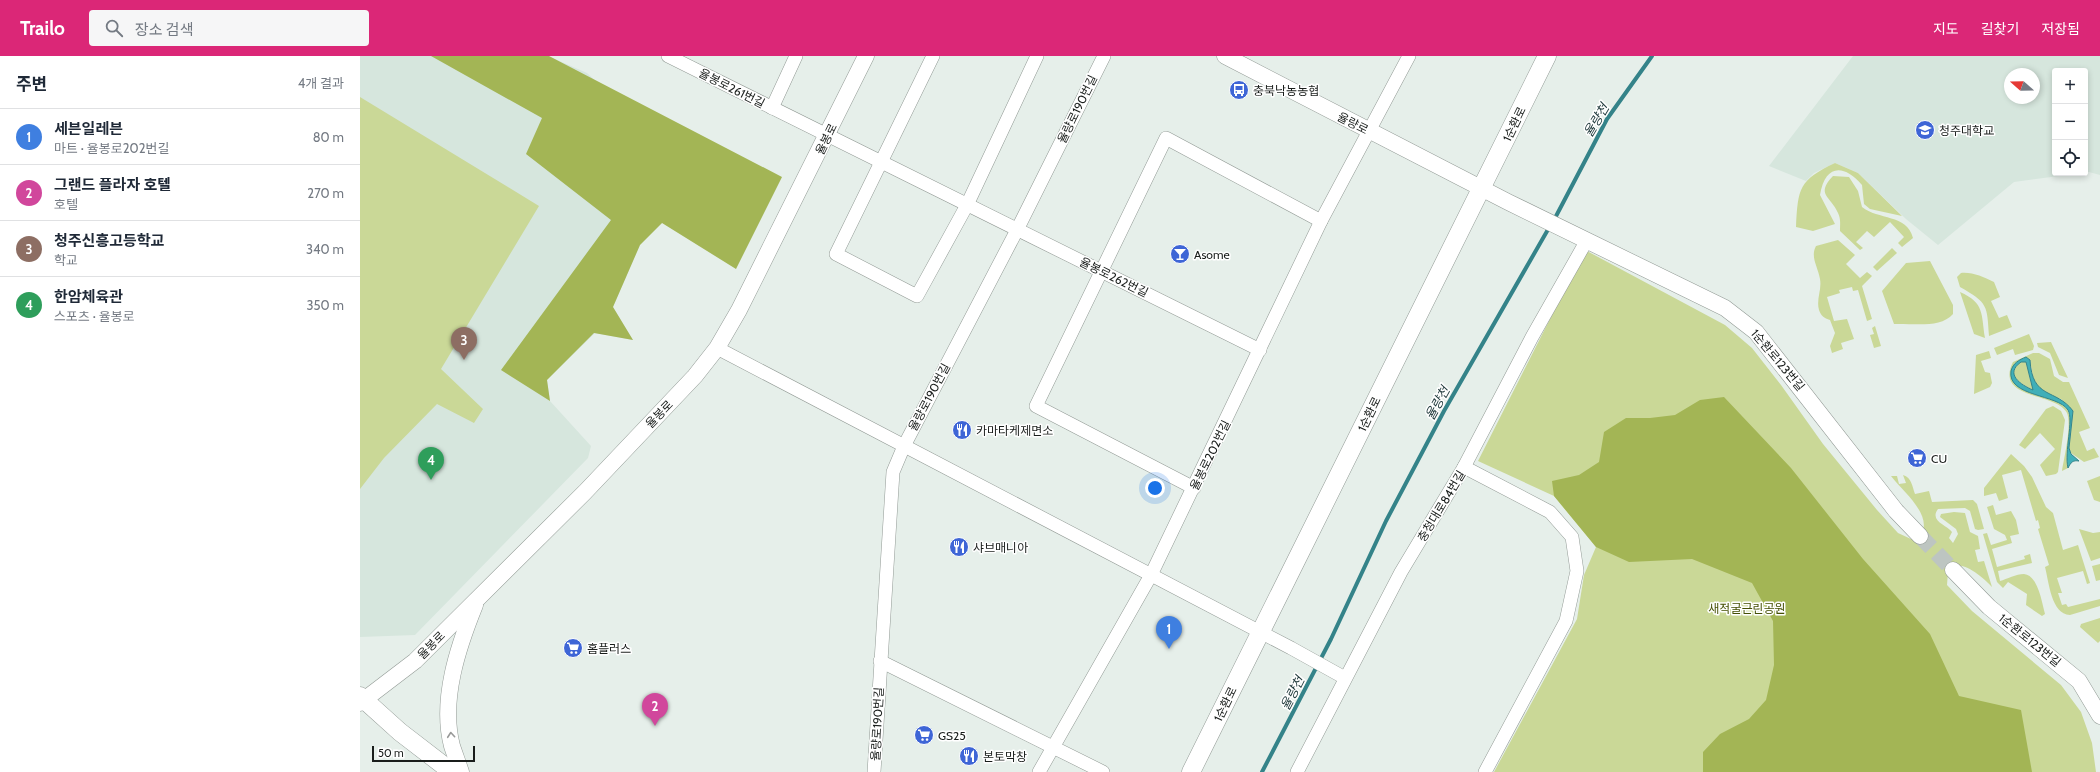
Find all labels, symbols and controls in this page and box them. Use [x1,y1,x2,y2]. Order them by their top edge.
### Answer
search box [89,10,369,46]
text: Trailo [20,17,65,40]
icon: search [103,17,125,39]
text: 지도 [1933,20,1959,38]
text: 길찾기 [1981,20,2019,38]
text: 저장됨 [2041,20,2080,38]
text: 장소 검색 [135,21,193,39]
street label: 율봉로261번길 [696,65,768,111]
north arrow [2004,68,2040,104]
map controls [2052,68,2088,176]
button: + [2052,68,2088,104]
street label: 율량로190번길 [1054,72,1100,146]
text: 주변 [16,74,47,94]
text: 4개 결과 [298,75,344,91]
bus stop icon: 충북낙농농협 [1228,79,1250,101]
place label: 충북낙농농협 [1253,83,1319,98]
water label: 율량천 [1580,100,1613,140]
street label: 1순환로 [1499,104,1529,144]
button: − [2052,104,2088,140]
street label: 율량로 [1335,109,1371,137]
school or university icon: 청주대학교 [1914,119,1936,141]
text: 세븐일레븐 [54,120,123,138]
street label: 율봉로 [812,121,840,157]
place label: 청주대학교 [1939,123,1994,138]
text: 1 [27,129,31,145]
text: 80 m [313,129,344,145]
text: 마트 · 율봉로202번길 [54,140,169,156]
button: locate [2052,140,2088,176]
text: 그랜드 플라자 호텔 [54,176,171,194]
text: 2 [26,185,32,201]
text: 270 m [307,185,344,201]
text: 호텔 [54,196,78,212]
text: 청주신흥고등학교 [54,232,164,250]
text: 3 [25,241,33,257]
text: 340 m [306,241,344,257]
bar icon: Asome [1169,243,1191,265]
place label: Asome [1194,247,1230,262]
text: 학교 [54,252,78,268]
street label: 율봉로262번길 [1077,254,1151,300]
text: 한암체육관 [54,288,123,306]
text: 4 [25,297,33,313]
text: 350 m [307,297,344,313]
text: 스포츠 · 율봉로 [54,308,135,324]
street label: 1순환로123번길 [1748,326,1808,394]
pin: 3 [451,327,477,360]
street label: 율량로190번길 [905,361,953,433]
water label: 율량천 [1421,383,1453,423]
street label: 1순환로 [1354,394,1384,434]
street label: 율봉로 [642,397,676,431]
street label: 율봉로202번길 [1187,417,1233,493]
restaurant icon: 카마타케제면소 [951,419,973,441]
place label: 카마타케제면소 [976,423,1053,438]
pin: 4 [418,447,444,480]
supermarket icon: CU [1906,447,1928,469]
place label: CU [1931,451,1947,466]
street label: 충청대로84번길 [1414,468,1468,544]
your location [1145,478,1165,498]
restaurant icon: 샤브매니아 [948,536,970,558]
place label: 샤브매니아 [973,540,1028,555]
park label: 새적굴근린공원 [1708,601,1786,616]
street label: 1순환로123번길 [1996,610,2064,670]
pin: 1 [1156,616,1182,649]
street label: 율봉로 [414,628,448,662]
supermarket icon: 홈플러스 [562,637,584,659]
place label: 홈플러스 [587,641,631,656]
water label: 율량천 [1277,672,1308,713]
street label: 1순환로 [1210,684,1240,724]
street label: 율량로190번길 [868,687,886,761]
pin: 2 [642,693,668,726]
supermarket icon: GS25 [913,724,935,746]
place label: GS25 [938,728,966,743]
one-way arrow [447,732,456,738]
scale bar [372,744,475,763]
restaurant icon: 본토막창 [958,745,980,767]
text: 50 m [378,746,404,760]
place label: 본토막창 [983,749,1027,764]

